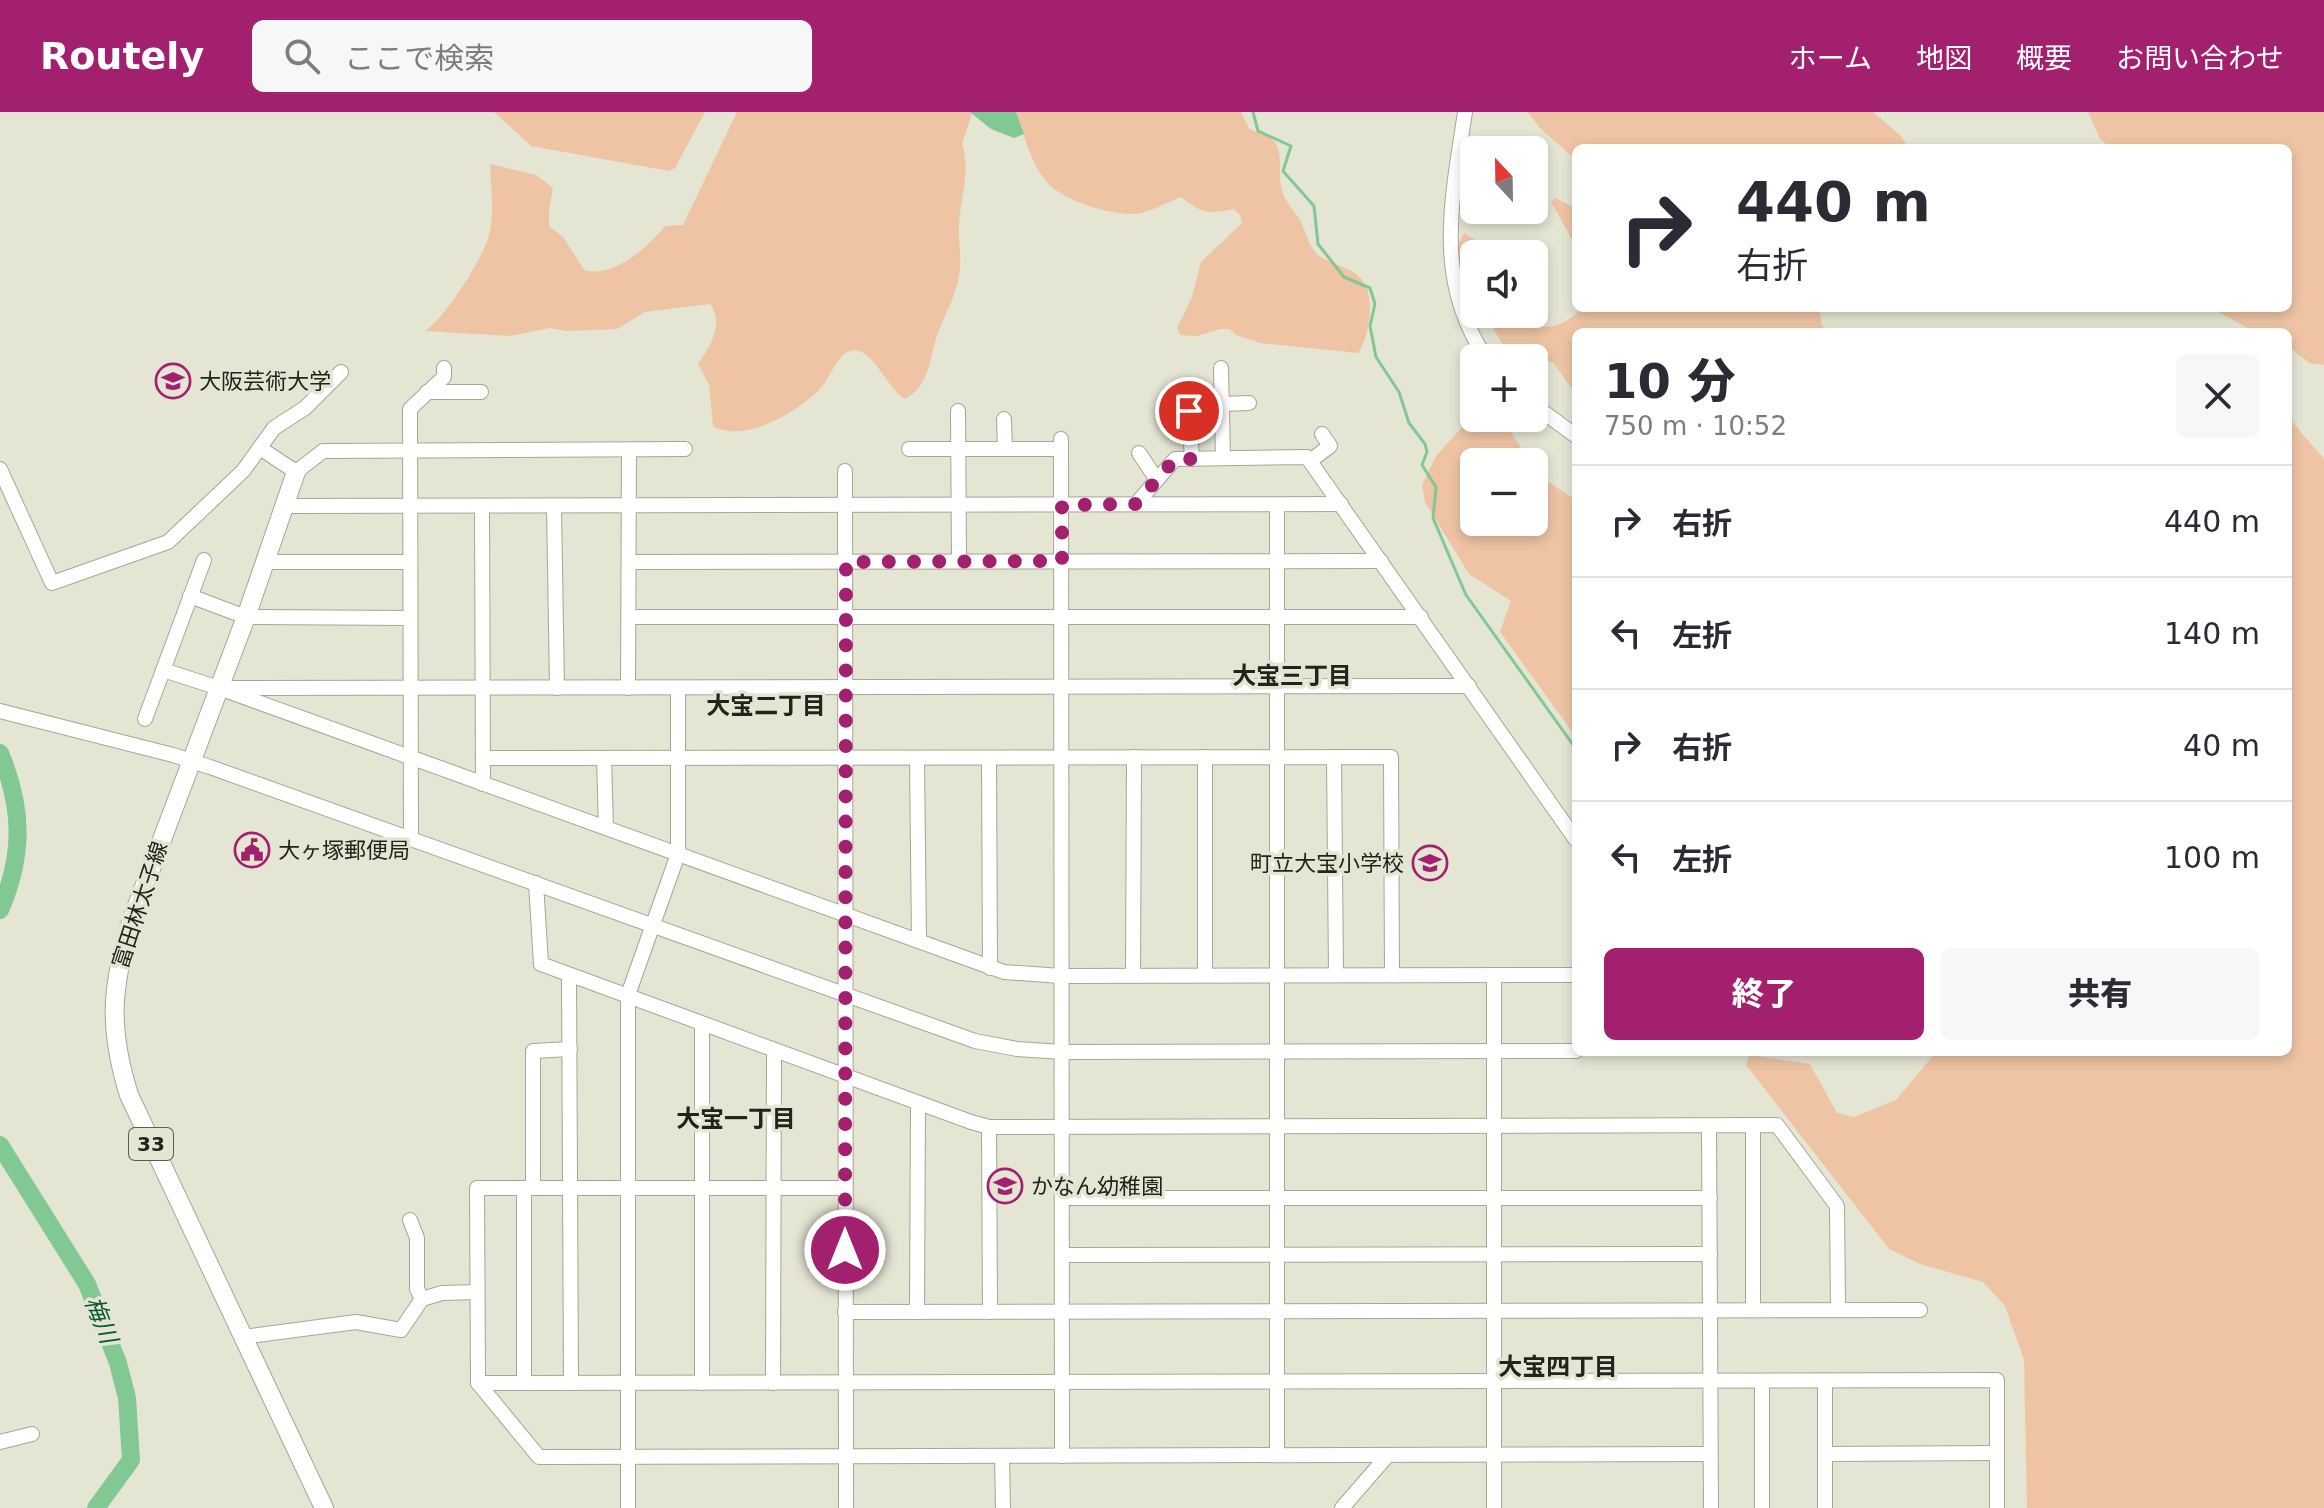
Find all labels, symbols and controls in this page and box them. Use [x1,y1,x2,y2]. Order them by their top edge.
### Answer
search box [252,20,812,92]
text: Routely [40,34,204,78]
icon: search [280,34,324,78]
text: ここで検索 [344,41,494,76]
text: ホーム [1789,42,1872,75]
text: 地図 [1916,42,1972,75]
text: 概要 [2016,42,2072,75]
text: お問い合わせ [2116,42,2284,75]
north arrow [1460,136,1548,224]
map controls [1460,136,1548,536]
text: 440 m [1736,169,1931,234]
icon: right [1604,176,1708,280]
button: sound [1460,240,1548,328]
text: 右折 [1736,245,1808,286]
button: + [1460,344,1548,432]
text: 10 分 [1604,353,1736,409]
button: close [2176,354,2260,438]
school or university icon: 大阪芸術大学 [154,362,192,400]
place label: 大阪芸術大学 [199,369,331,394]
pin [1155,377,1223,445]
icon: arrive [1167,389,1211,433]
text: 750 m · 10:52 [1604,411,1787,441]
button: − [1460,448,1548,536]
icon: right [1604,499,1648,543]
text: 440 m [2164,504,2260,539]
text: 右折 [1672,506,1732,541]
icon: left [1604,611,1648,655]
text: 140 m [2164,616,2260,651]
text: 左折 [1672,618,1732,653]
district label: 大宝三丁目 [1232,662,1352,690]
district label: 大宝二丁目 [706,692,826,720]
icon: right [1604,723,1648,767]
text: 40 m [2183,728,2260,763]
text: 右折 [1672,730,1732,765]
public building icon: 大ヶ塚郵便局 [233,831,271,869]
icon: left [1604,835,1648,879]
street label: 富田林太子線 [108,838,172,972]
place label: 大ヶ塚郵便局 [278,838,410,863]
text: 100 m [2164,840,2260,875]
text: 左折 [1672,842,1732,877]
school or university icon: 町立大宝小学校 [1411,844,1449,882]
place label: 町立大宝小学校 [1250,851,1404,876]
button: 終了 [1604,948,1924,1040]
button: 共有 [1940,948,2260,1040]
district label: 大宝一丁目 [676,1105,796,1133]
road number: 33 [129,1128,173,1160]
school or university icon: かなん幼稚園 [986,1167,1024,1205]
place label: かなん幼稚園 [1031,1174,1163,1199]
position arrow [803,1208,887,1292]
water label: 梅川 [79,1293,124,1350]
district label: 大宝四丁目 [1498,1353,1618,1381]

